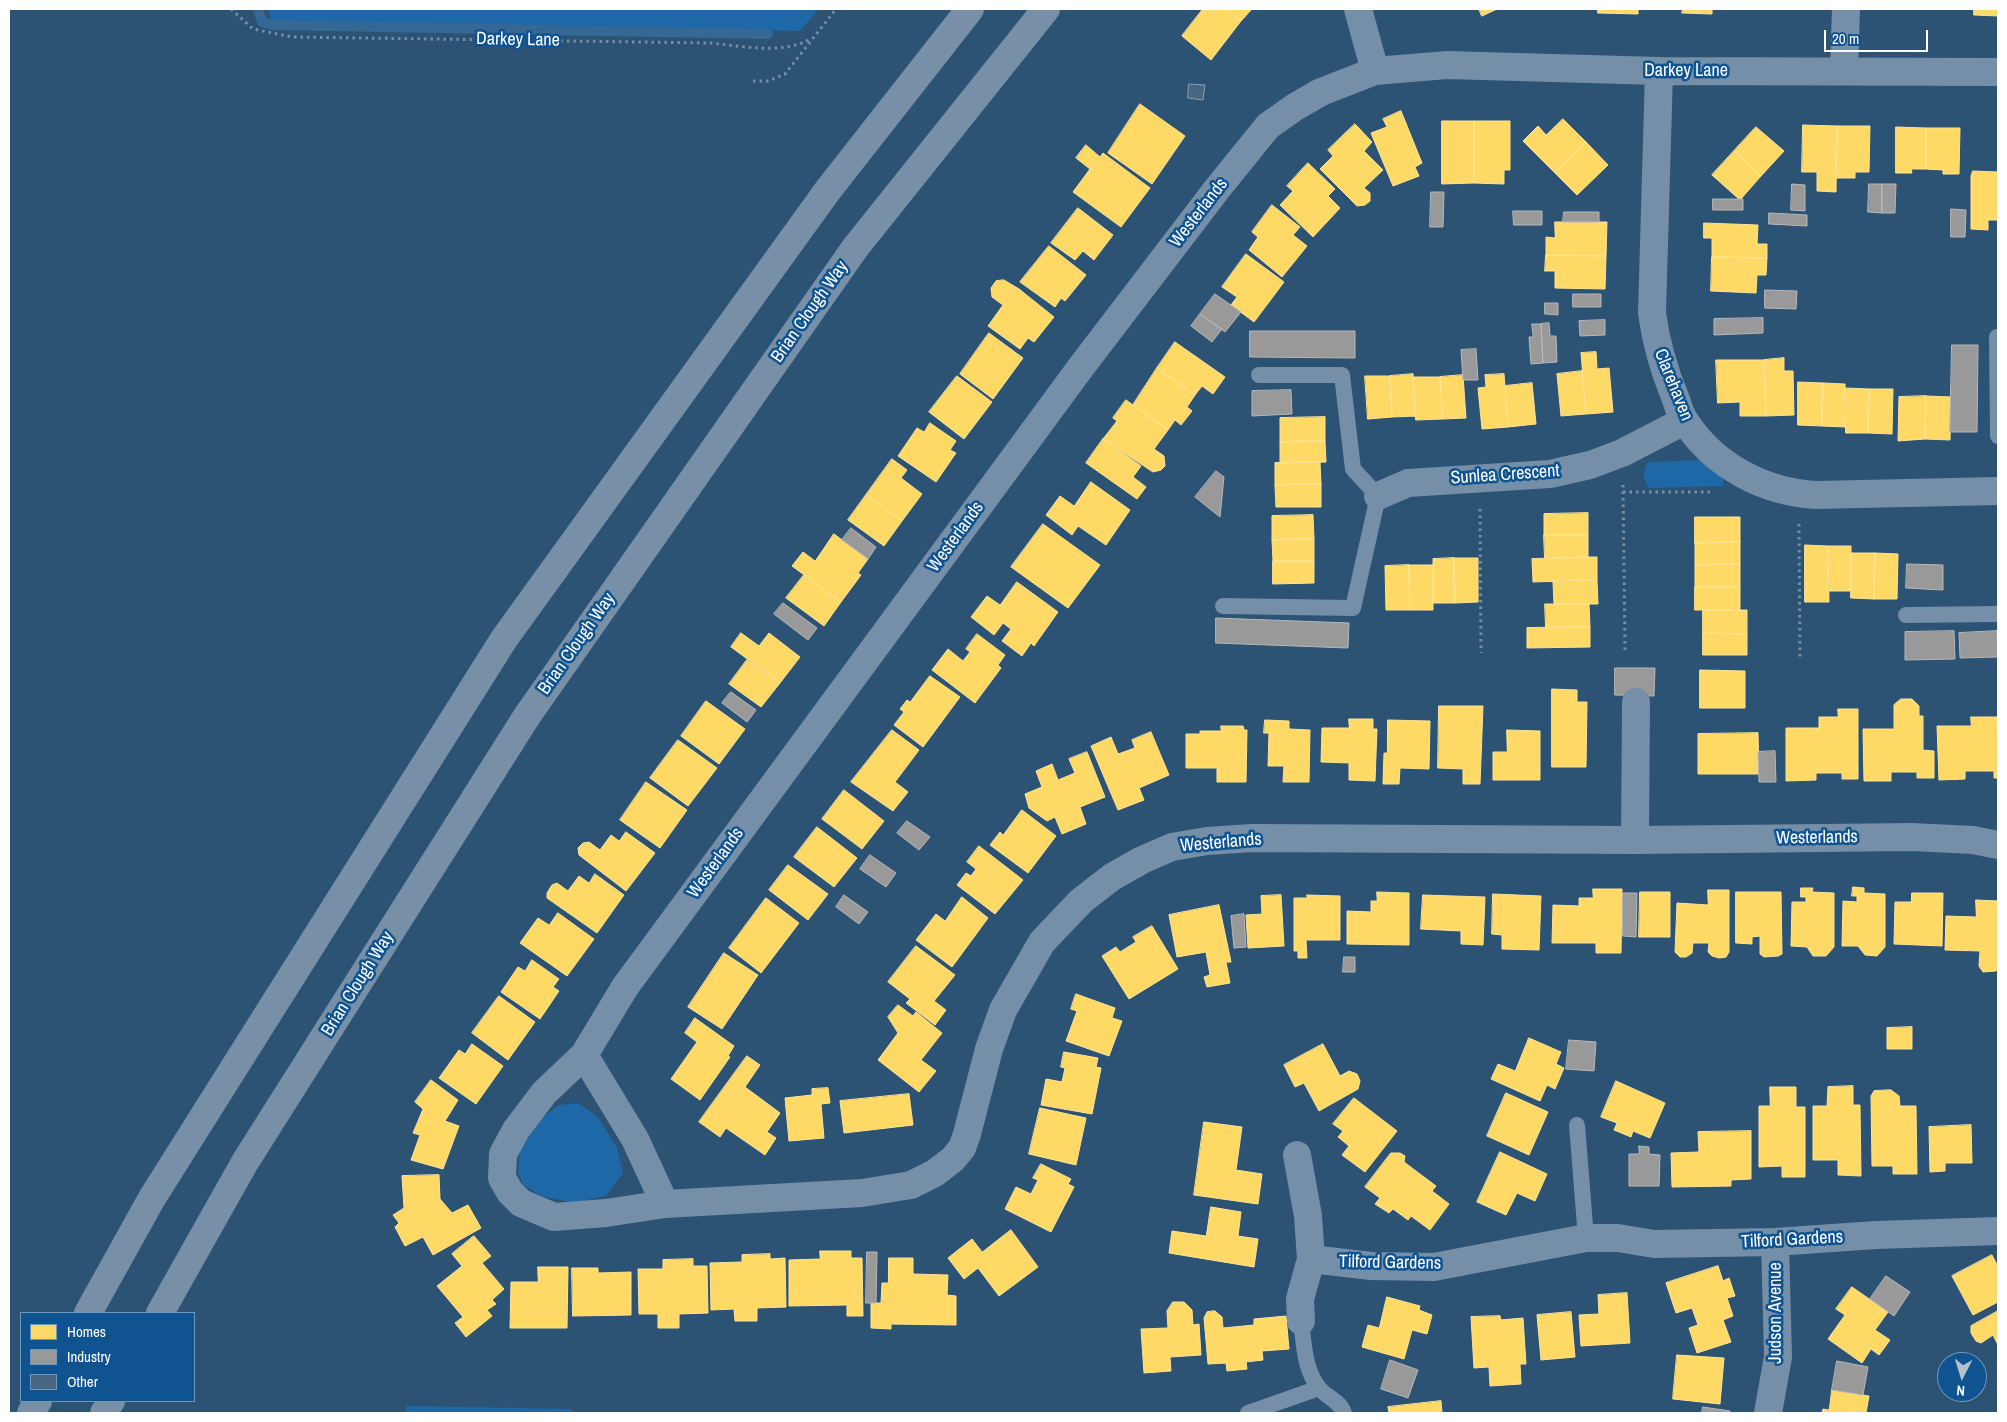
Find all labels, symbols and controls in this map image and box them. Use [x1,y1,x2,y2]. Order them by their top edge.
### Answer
scale bar [1827,20,1931,52]
street label: Darkey Lane [476,28,560,52]
text: 20 m [1832,28,1859,49]
street label: Darkey Lane [1644,60,1728,82]
street label: Westerlands [1165,174,1233,252]
street label: Brian Clough Way [767,257,853,367]
street label: Clarehaven [1649,346,1697,424]
street label: Sunlea Crescent [1450,460,1560,490]
street label: Westerlands [923,498,989,576]
street label: Brian Clough Way [534,589,620,699]
street label: Westerlands [683,824,749,902]
street label: Westerlands [1776,826,1858,850]
street label: Westerlands [1179,829,1263,857]
street label: Brian Clough Way [317,928,399,1040]
street label: Tilford Gardens [1740,1227,1844,1253]
street label: Tilford Gardens [1339,1251,1441,1275]
street label: Judson Avenue [1765,1262,1787,1364]
legend [20,1312,195,1402]
text: Homes [67,1321,106,1342]
text: Industry [67,1346,111,1367]
north arrow [1937,1352,1987,1402]
text: Other [67,1371,98,1392]
text: N [1956,1382,1966,1400]

